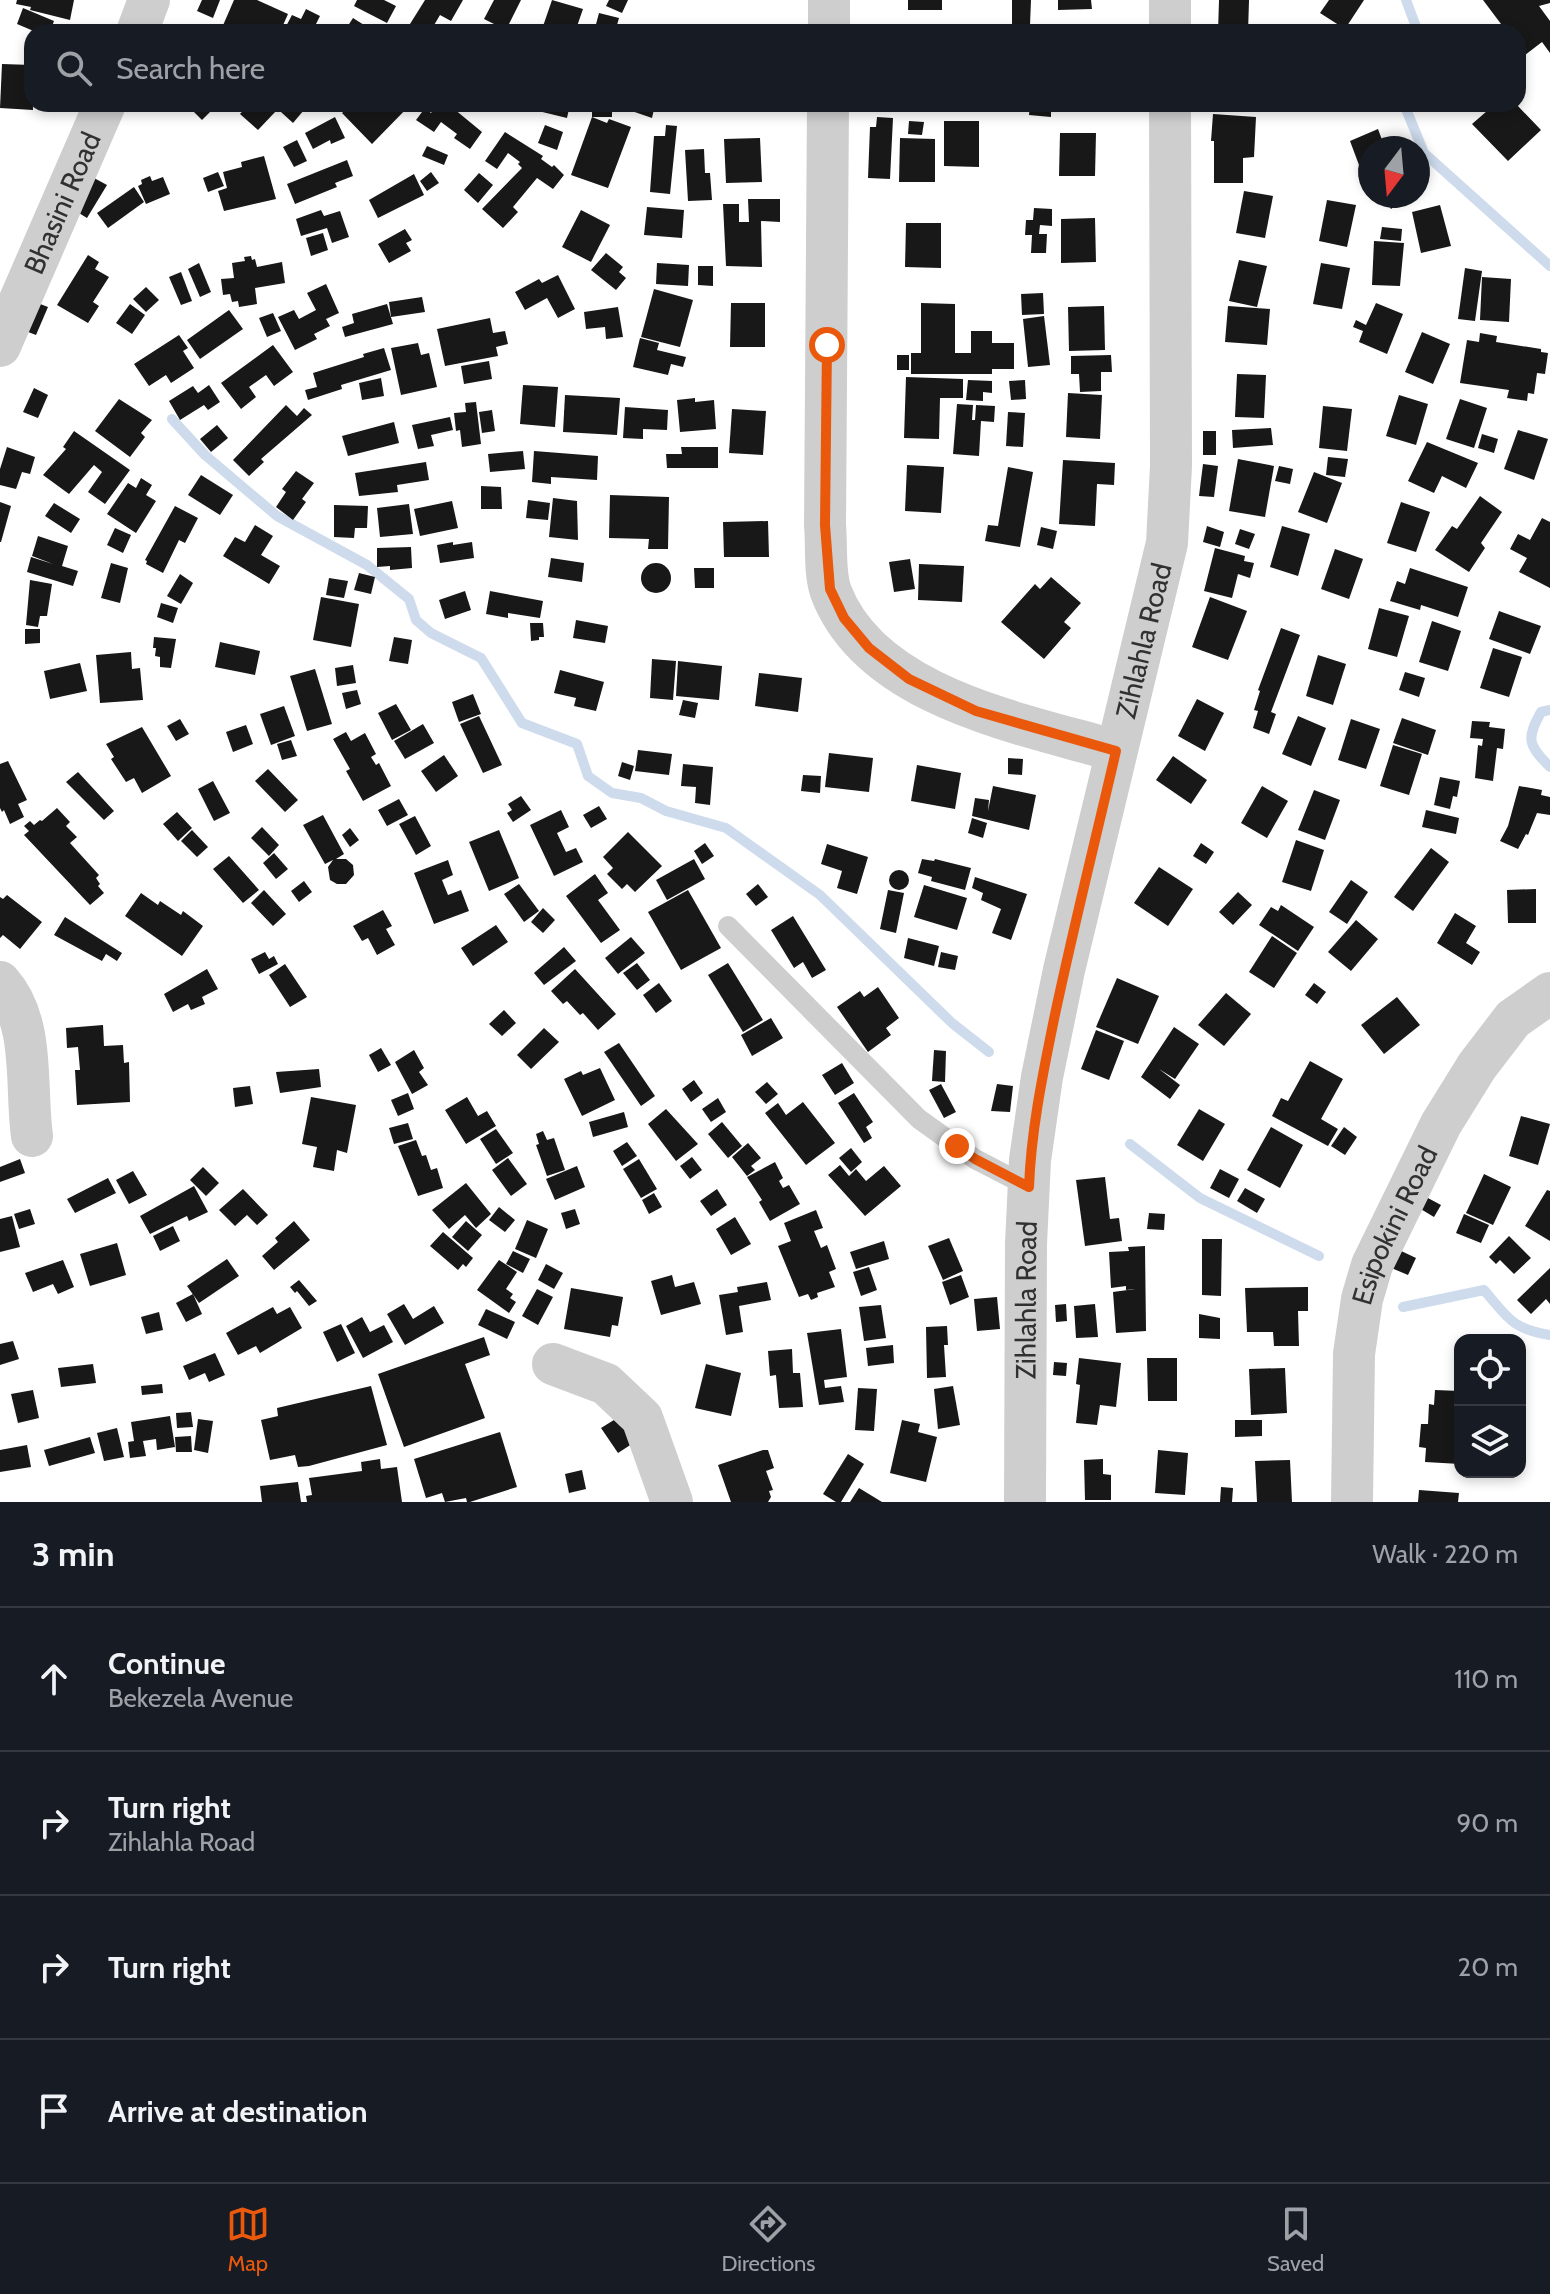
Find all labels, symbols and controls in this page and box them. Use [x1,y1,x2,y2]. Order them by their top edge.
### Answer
search box [24,24,1526,112]
icon: search [52,46,96,90]
text: Search here [116,50,265,87]
street label: Bhasini Road [16,127,108,279]
north arrow [1358,136,1430,208]
route start [809,327,845,363]
street label: Zihlahla Road [1108,560,1179,722]
route end [939,1128,975,1164]
street label: Esipokini Road [1344,1140,1445,1309]
street label: Zihlahla Road [1008,1220,1044,1379]
map controls [1454,1334,1526,1478]
button: locate [1454,1334,1526,1406]
button: layers [1454,1406,1526,1478]
text: 3 min [32,1533,114,1575]
text: Walk · 220 m [1372,1538,1518,1570]
text: Continue [108,1645,225,1682]
icon: ahead [32,1657,76,1701]
text: 110 m [1454,1663,1518,1695]
text: Bekezela Avenue [108,1682,293,1714]
text: Turn right [108,1789,231,1826]
icon: right [32,1801,76,1845]
text: 90 m [1456,1807,1518,1839]
text: Zihlahla Road [108,1826,255,1858]
icon: right [32,1945,76,1989]
text: Turn right [108,1949,231,1986]
text: 20 m [1458,1951,1518,1983]
icon: arrive [32,2089,76,2133]
text: Arrive at destination [108,2093,368,2130]
tab: Map [226,2202,270,2277]
tab: Directions [721,2202,815,2277]
tab: Saved [1267,2202,1324,2277]

